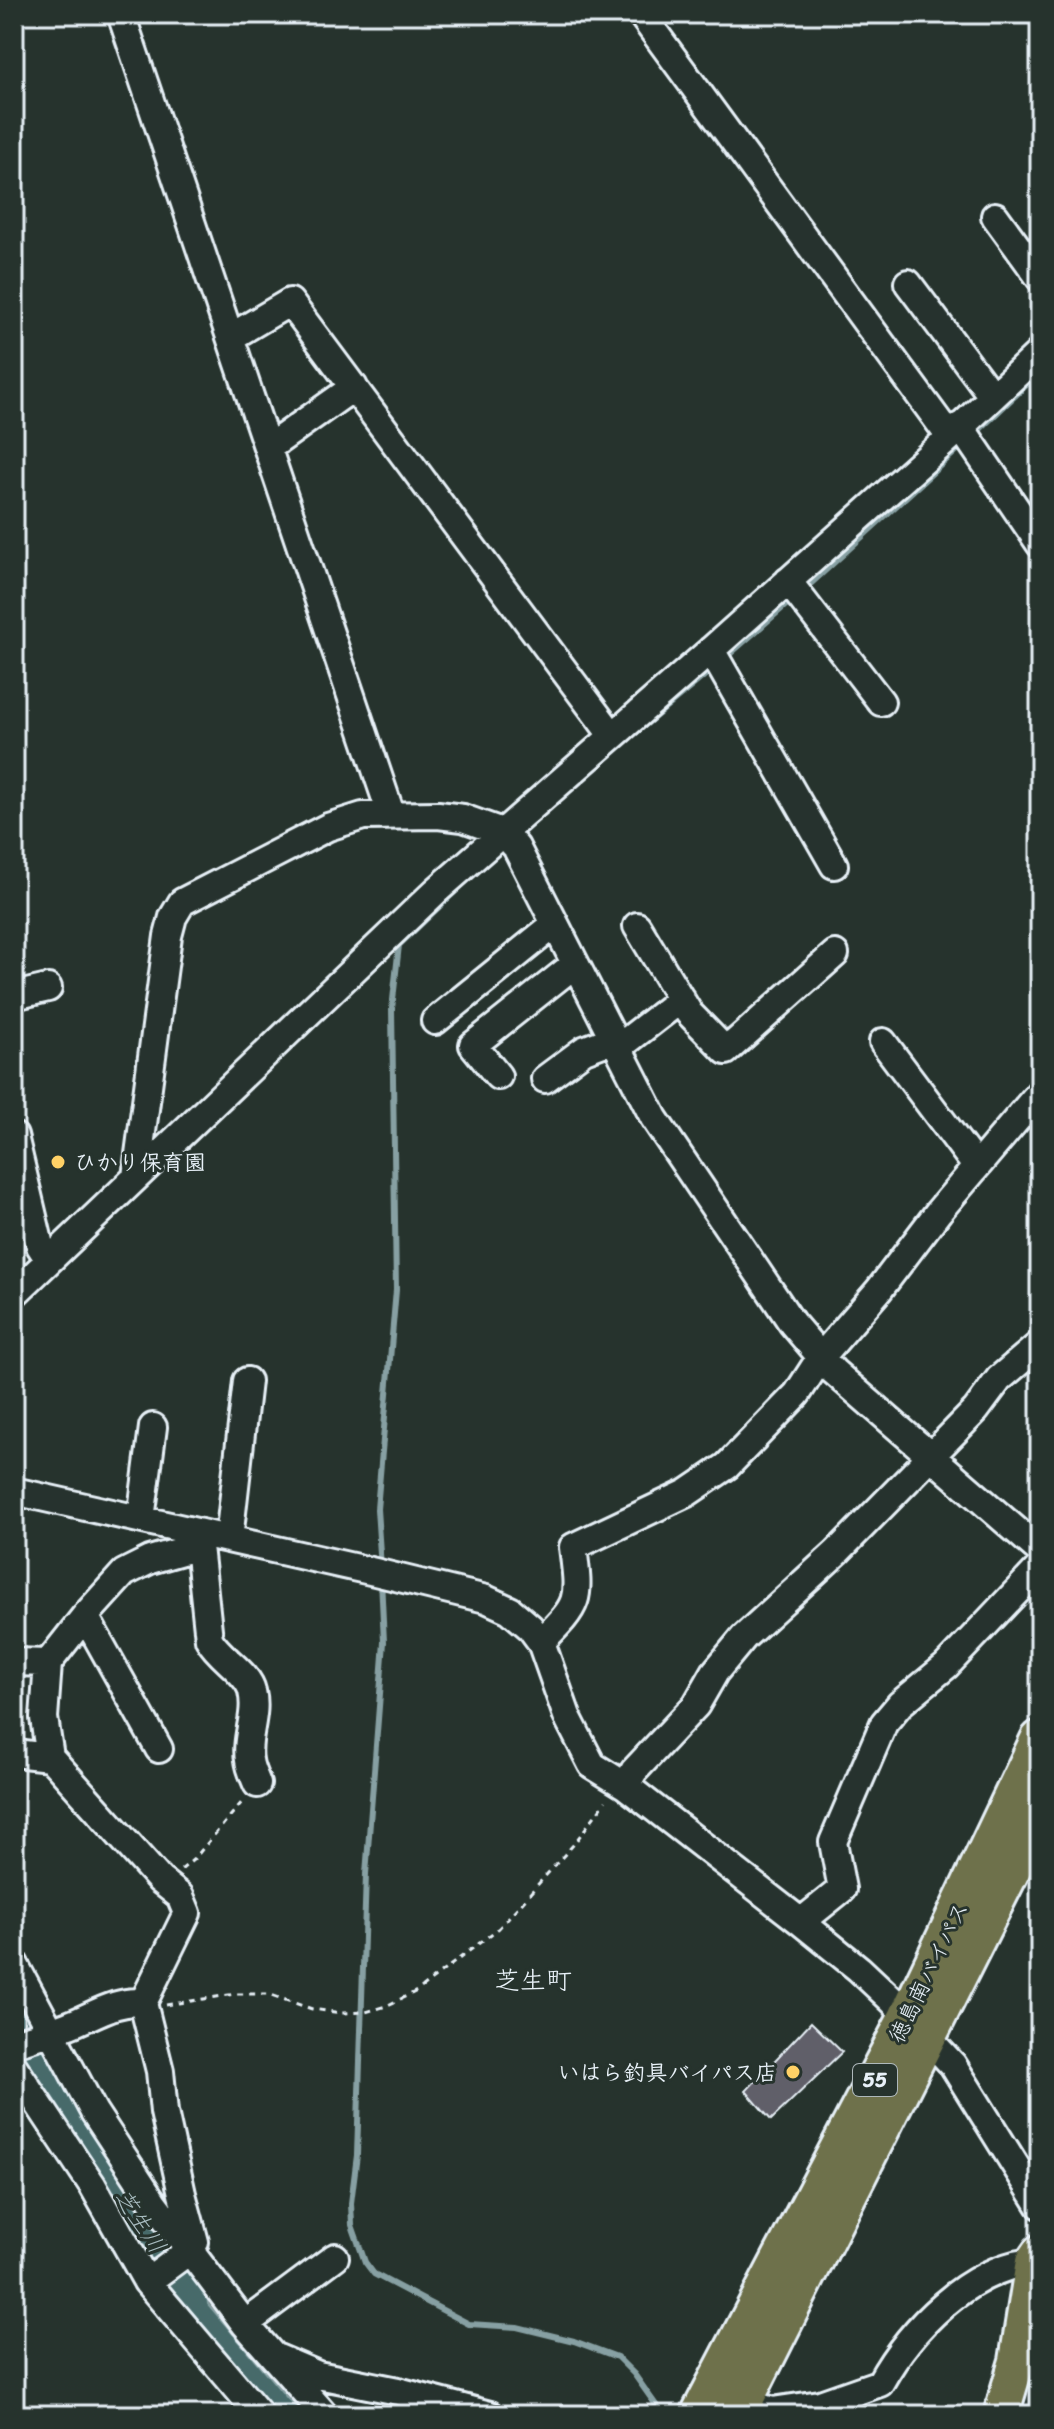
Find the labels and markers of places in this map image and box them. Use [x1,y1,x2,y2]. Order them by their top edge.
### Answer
place label: ひかり保育園 [74,1143,206,1182]
marker: ひかり保育園 [49,1153,67,1171]
place label: いはら釣具バイパス店 [557,2053,777,2092]
marker: いはら釣具バイパス店 [784,2063,802,2081]

